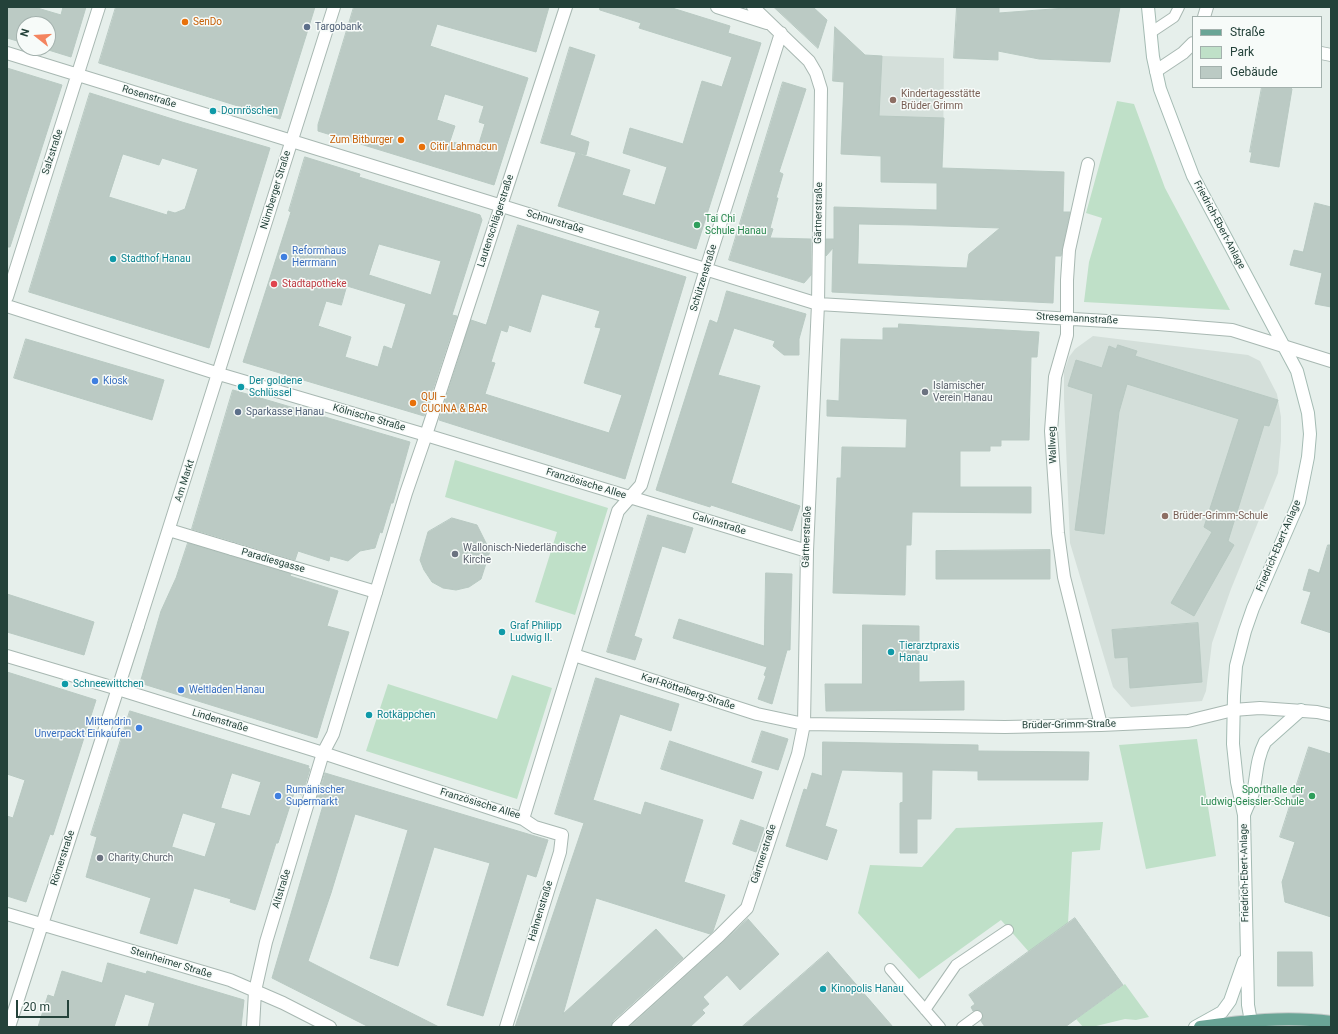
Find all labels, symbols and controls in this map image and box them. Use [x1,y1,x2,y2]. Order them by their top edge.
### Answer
north arrow [16,16,56,56]
place label: SenDo [193,16,222,28]
legend [1192,16,1322,88]
marker: SenDo [180,17,190,27]
place label: Targobank [315,21,362,33]
marker: Targobank [302,22,312,32]
text: Straße [1230,25,1265,39]
text: N [18,27,32,38]
text: Park [1230,45,1254,59]
text: Gebäude [1230,65,1278,79]
street label: Rosenstraße [120,83,178,111]
place label: Kindertagesstätte Brüder Grimm [901,88,980,112]
marker: Kindertagesstätte Brüder Grimm [888,95,898,105]
place label: Dornröschen [221,105,278,117]
marker: Dornröschen [208,106,218,116]
street label: Salzstraße [40,128,66,176]
place label: Zum Bitburger [330,134,393,146]
marker: Zum Bitburger [396,135,406,145]
place label: Citir Lahmacun [430,141,497,153]
marker: Citir Lahmacun [417,142,427,152]
street label: Nürnberger Straße [258,149,294,231]
street label: Lautenschlägerstraße [475,173,517,269]
street label: Friedrich-Ebert-Anlage [1191,179,1247,271]
street label: Gärtnerstraße [812,182,826,244]
street label: Schnurstraße [525,208,585,236]
place label: Tai Chi Schule Hanau [705,213,766,236]
marker: Tai Chi Schule Hanau [692,220,702,230]
street label: Schützenstraße [688,243,720,313]
place label: Reformhaus Herrmann [292,245,346,268]
marker: Reformhaus Herrmann [279,252,289,262]
place label: Stadthof Hanau [121,253,191,265]
marker: Stadthof Hanau [108,254,118,264]
place label: Stadtapotheke [282,278,347,290]
marker: Stadtapotheke [269,279,279,289]
street label: Stresemannstraße [1036,311,1118,327]
place label: Kiosk [103,375,128,387]
place label: Der goldene Schlüssel [249,375,302,398]
marker: Kiosk [90,376,100,386]
place label: Islamischer Verein Hanau [933,380,993,404]
marker: Der goldene Schlüssel [236,382,246,392]
marker: Islamischer Verein Hanau [920,387,930,397]
place label: QUI – CUCINA & BAR [421,391,487,414]
marker: QUI – CUCINA & BAR [408,398,418,408]
street label: Kölnische Straße [331,402,407,434]
place label: Sparkasse Hanau [246,406,324,418]
marker: Sparkasse Hanau [233,407,243,417]
street label: Wallweg [1046,426,1060,464]
street label: Am Markt [173,458,197,504]
street label: Französische Allee [544,466,628,502]
street label: Friedrich-Ebert-Anlage [1254,498,1304,594]
street label: Gärtnerstraße [800,506,814,568]
street label: Calvinstraße [691,510,747,538]
place label: Brüder-Grimm-Schule [1173,510,1268,522]
marker: Brüder-Grimm-Schule [1160,511,1170,521]
place label: Wallonisch-Niederländische Kirche [463,542,586,566]
street label: Paradiesgasse [240,546,306,576]
marker: Wallonisch-Niederländische Kirche [450,549,460,559]
place label: Graf Philipp Ludwig II. [510,620,562,644]
marker: Graf Philipp Ludwig II. [497,627,507,637]
place label: Tierarztpraxis Hanau [899,640,960,664]
marker: Tierarztpraxis Hanau [886,647,896,657]
street label: Karl-Röttelberg-Straße [639,671,737,713]
place label: Schneewittchen [73,678,144,690]
marker: Schneewittchen [60,679,70,689]
place label: Weltladen Hanau [189,684,265,696]
marker: Weltladen Hanau [176,685,186,695]
street label: Lindenstraße [190,707,250,735]
place label: Rotkäppchen [377,709,435,721]
marker: Rotkäppchen [364,710,374,720]
place label: Mittendrin Unverpackt Einkaufen [35,716,131,740]
street label: Brüder-Grimm-Straße [1022,718,1116,732]
marker: Mittendrin Unverpackt Einkaufen [134,723,144,733]
place label: Rumänischer Supermarkt [286,784,344,808]
place label: Sporthalle der Ludwig-Geissler-Schule [1201,784,1304,808]
street label: Französische Allee [438,786,522,822]
marker: Rumänischer Supermarkt [273,791,283,801]
marker: Sporthalle der Ludwig-Geissler-Schule [1307,791,1317,801]
street label: Gärtnerstraße [749,823,779,885]
street label: Friedrich-Ebert-Anlage [1238,824,1252,922]
street label: Römerstraße [48,829,78,887]
place label: Charity Church [108,852,173,864]
marker: Charity Church [95,853,105,863]
street label: Altstraße [270,868,294,910]
street label: Hahnenstraße [526,879,556,943]
street label: Steinheimer Straße [129,945,213,981]
place label: Kinopolis Hanau [831,983,904,995]
marker: Kinopolis Hanau [818,984,828,994]
scale bar [18,992,71,1018]
text: 20 m [23,1000,50,1014]

